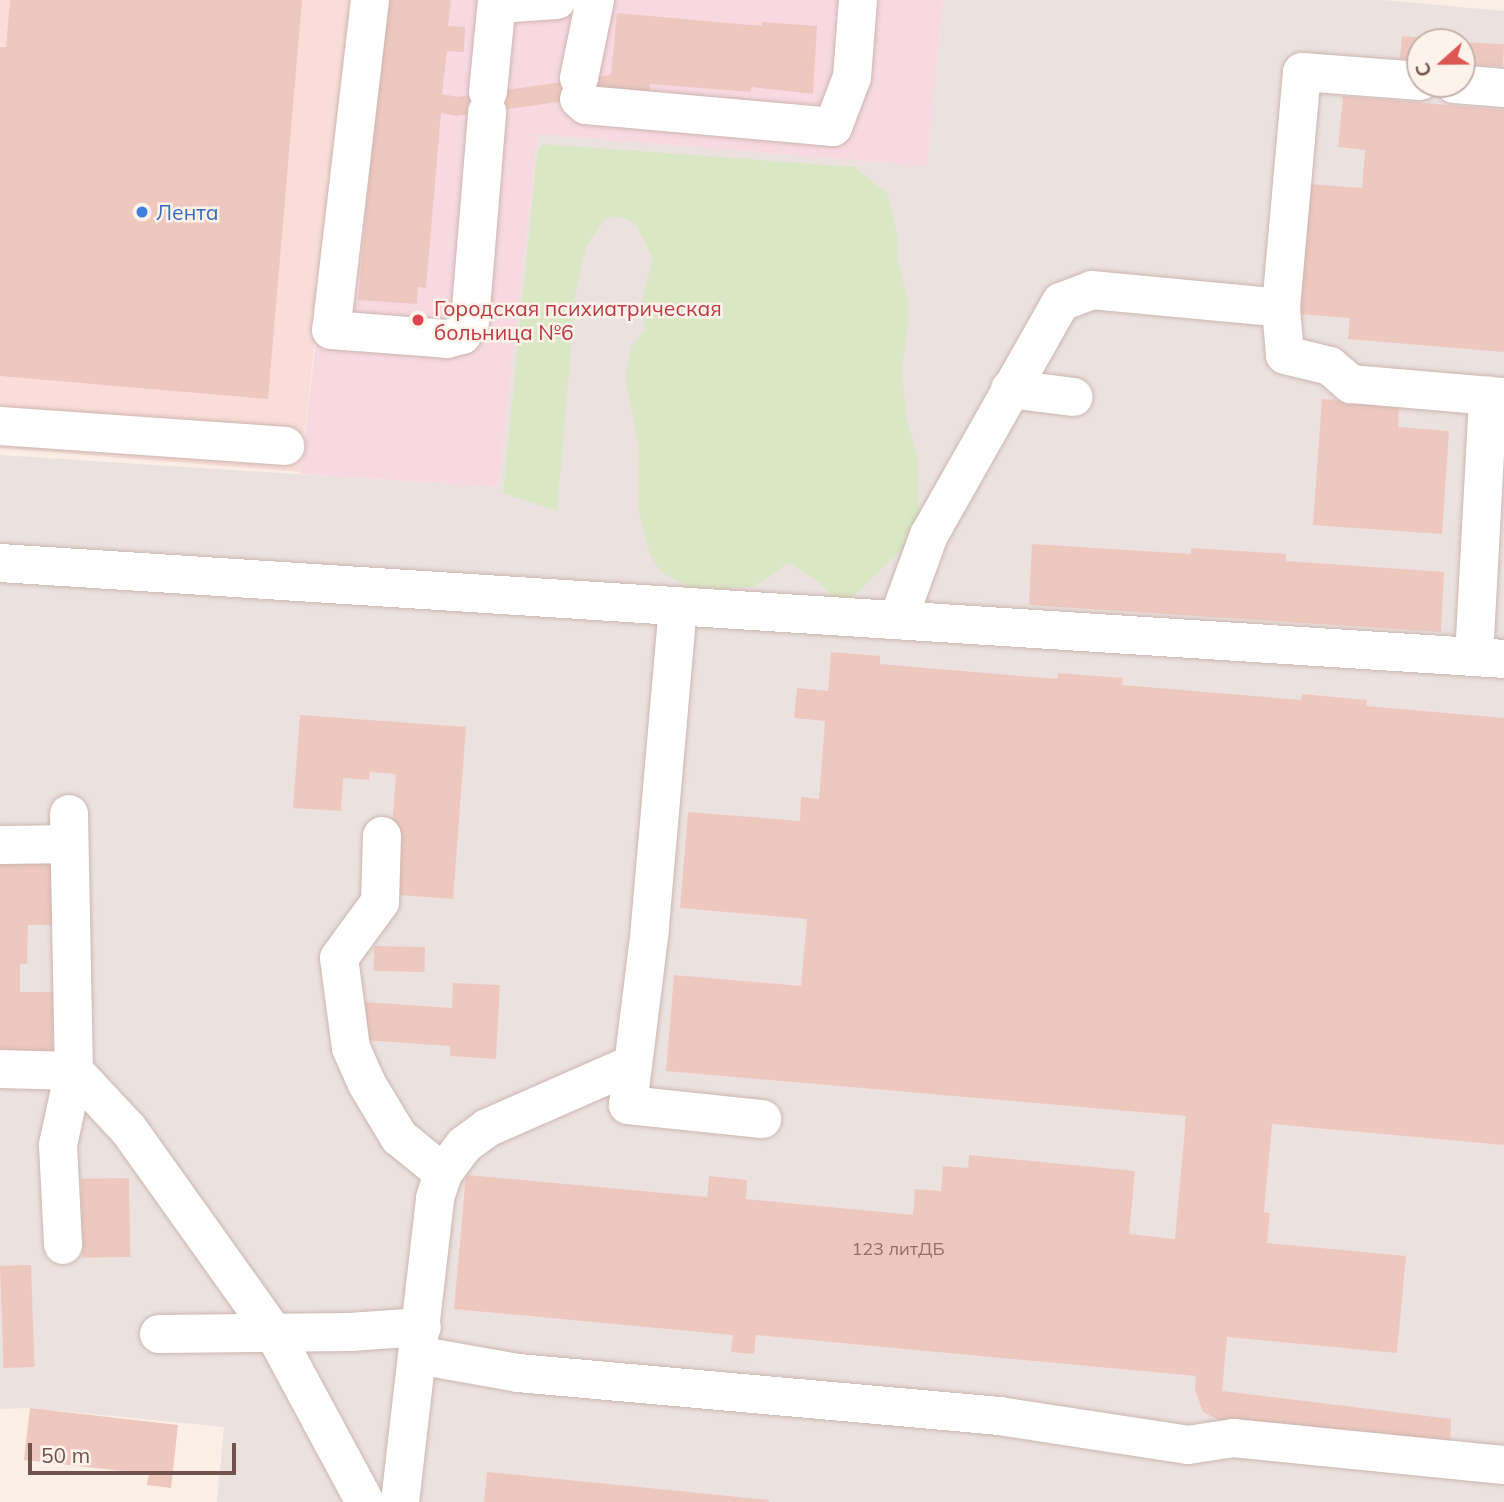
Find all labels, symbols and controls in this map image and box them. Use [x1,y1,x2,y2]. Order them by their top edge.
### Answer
north arrow [1406,28,1476,98]
text: С [1410,59,1437,80]
place label: Лента [156,199,219,225]
marker: Лента [134,204,150,220]
place label: Городская психиатрическая больница №6 [434,295,722,345]
marker: Городская психиатрическая больница №6 [408,310,428,330]
house number: 123 литДБ [851,1238,945,1260]
scale bar [32,1428,240,1472]
text: 50 m [41,1442,90,1468]

